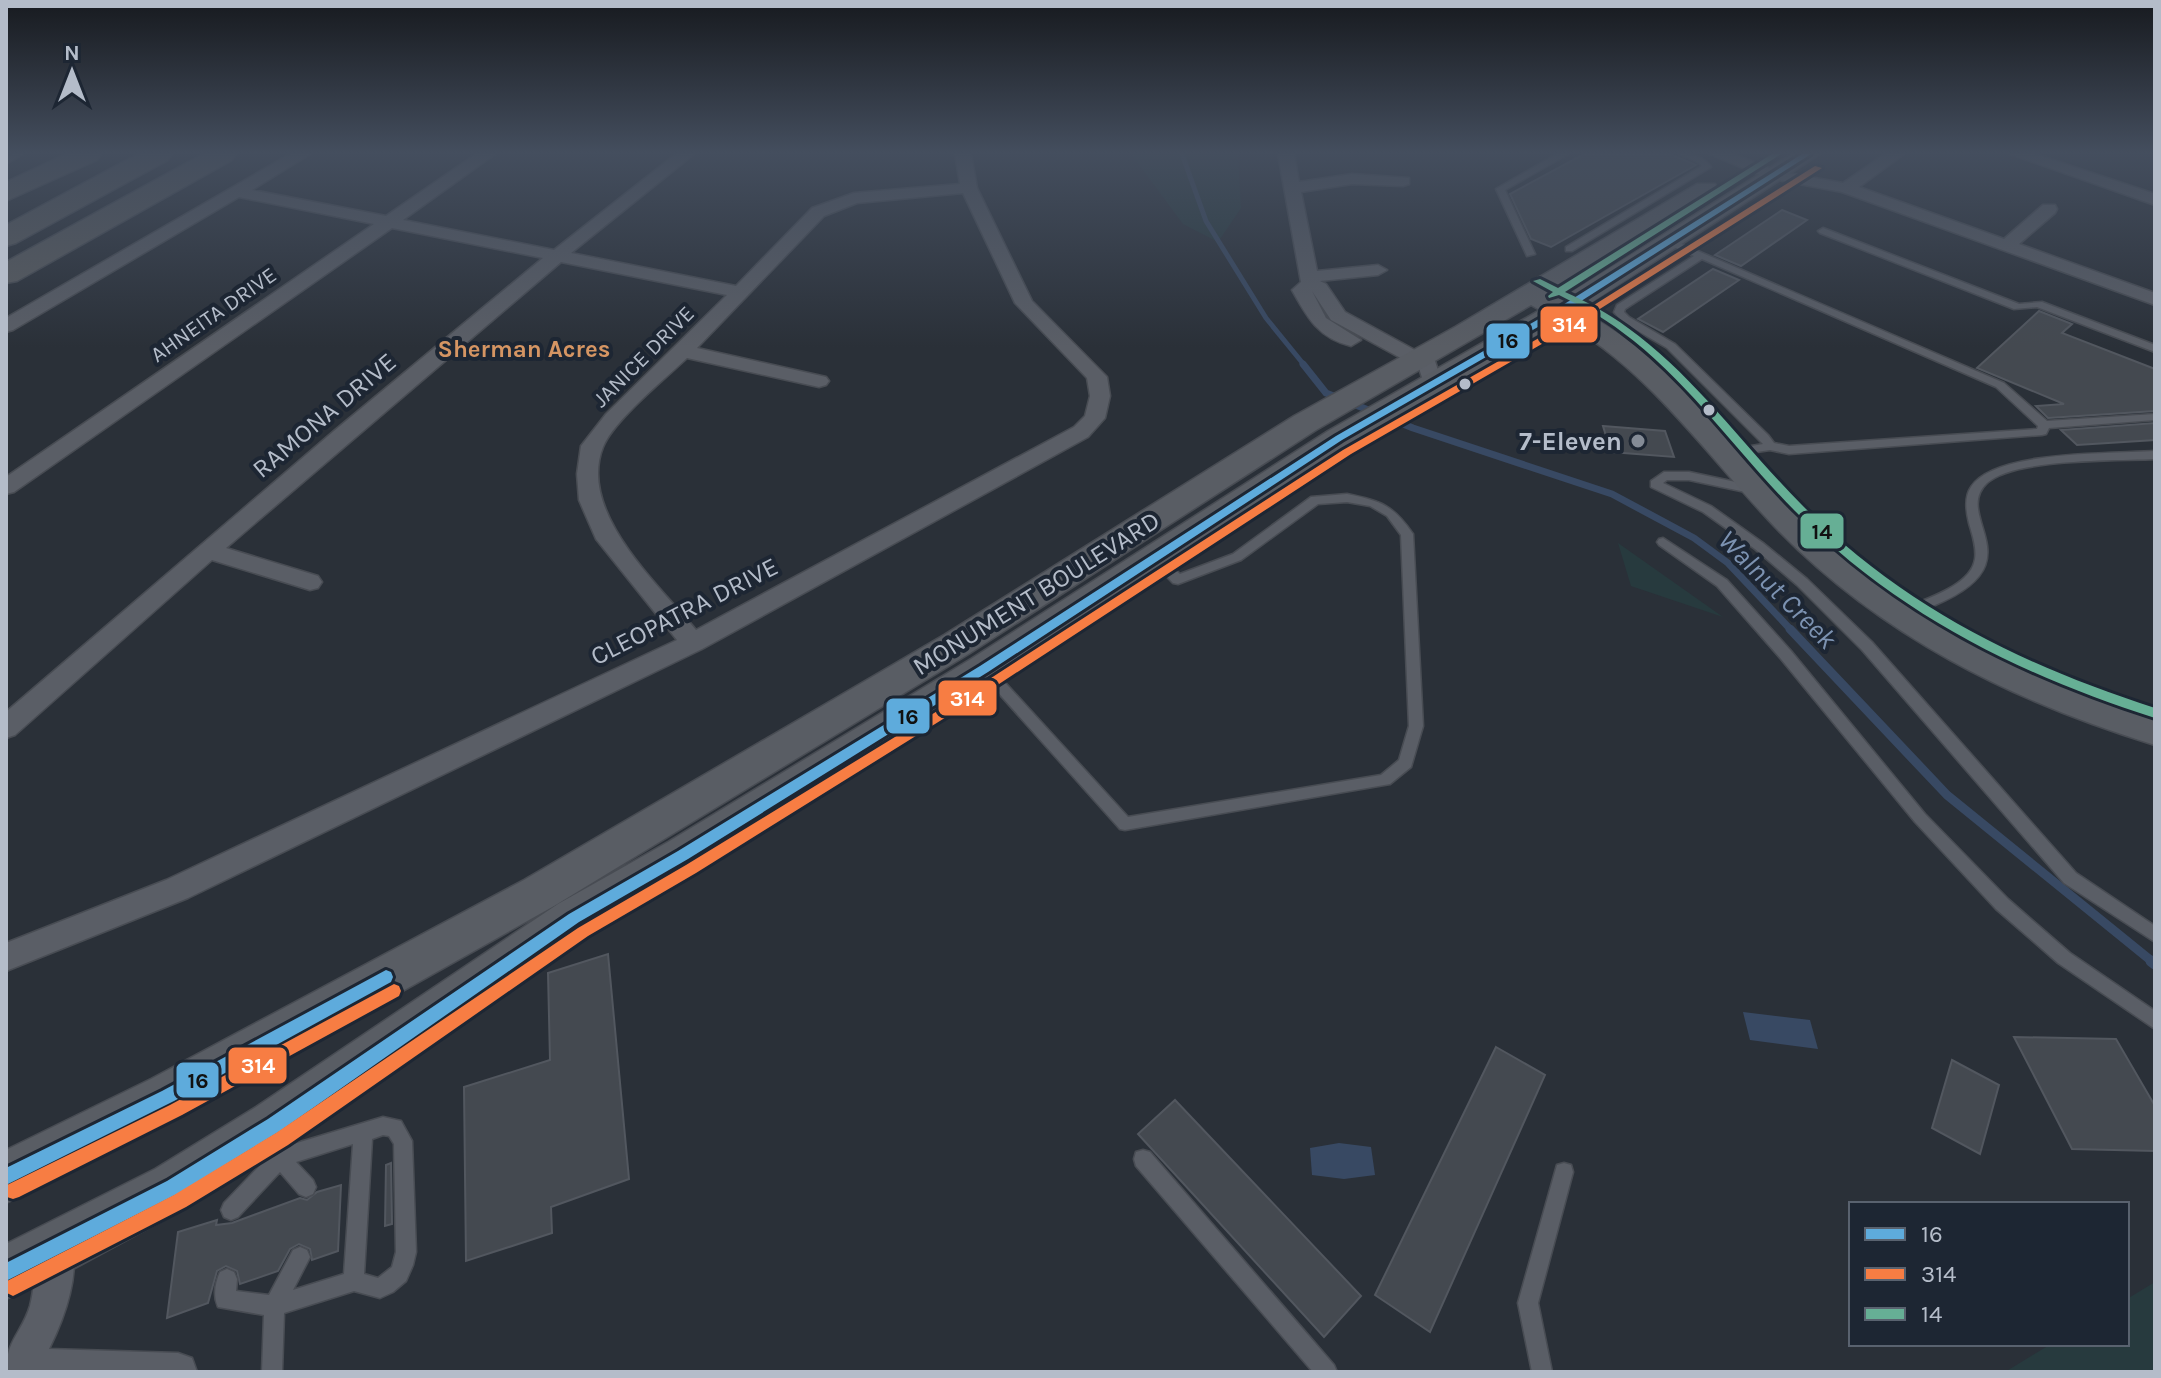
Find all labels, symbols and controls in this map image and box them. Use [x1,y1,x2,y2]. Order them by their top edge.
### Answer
north arrow [32,32,112,112]
text: N [64,40,80,66]
street label: AHNEITA DRIVE [146,262,282,368]
street label: JANICE DRIVE [588,301,700,413]
line badge: 314 [1539,305,1599,344]
text: 314 [1552,312,1586,338]
line badge: 16 [1485,322,1531,360]
text: 16 [1497,328,1519,354]
district label: Sherman Acres [438,335,610,363]
street label: RAMONA DRIVE [246,346,403,485]
unlabelled marker [1457,376,1473,392]
unlabelled marker [1701,402,1717,418]
place label: 7-Eleven [1519,426,1622,457]
marker: 7-Eleven [1629,432,1647,450]
street label: MONUMENT BOULEVARD [907,505,1166,682]
line badge: 14 [1799,512,1845,550]
text: 14 [1812,519,1832,545]
water label: Walnut Creek [1712,523,1844,656]
street label: CLEOPATRA DRIVE [585,551,783,672]
line badge: 314 [937,679,998,717]
text: 314 [950,686,984,712]
line badge: 16 [885,697,931,735]
text: 16 [897,704,919,730]
line badge: 314 [227,1046,288,1085]
text: 314 [241,1053,275,1079]
line badge: 16 [175,1061,220,1099]
text: 16 [187,1068,209,1094]
legend [1849,1202,2129,1346]
text: 16 [1921,1220,1943,1248]
text: 314 [1921,1260,1957,1288]
text: 14 [1921,1300,1942,1328]

